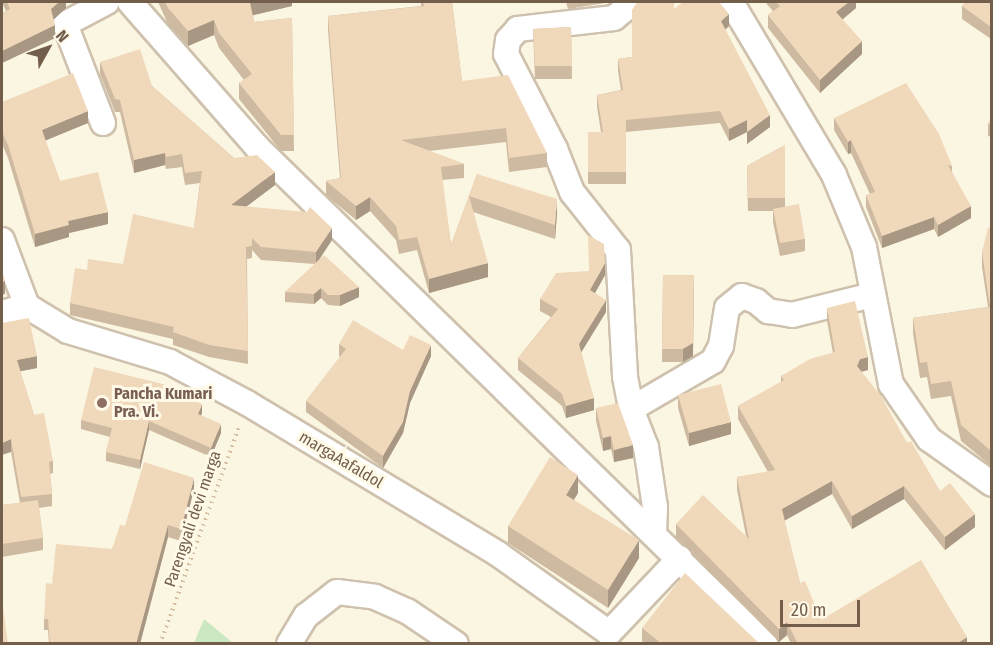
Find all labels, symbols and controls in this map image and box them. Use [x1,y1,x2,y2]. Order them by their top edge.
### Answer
north arrow [18,18,78,78]
text: N [52,26,73,46]
place label: Pancha Kumari Pra. Vi. [114,384,212,422]
marker: Pancha Kumari Pra. Vi. [95,396,109,410]
street label: margaAafaldol [296,427,386,493]
street label: Parengyali devi marga [161,448,225,590]
scale bar [783,588,862,626]
text: 20 m [791,599,826,621]

